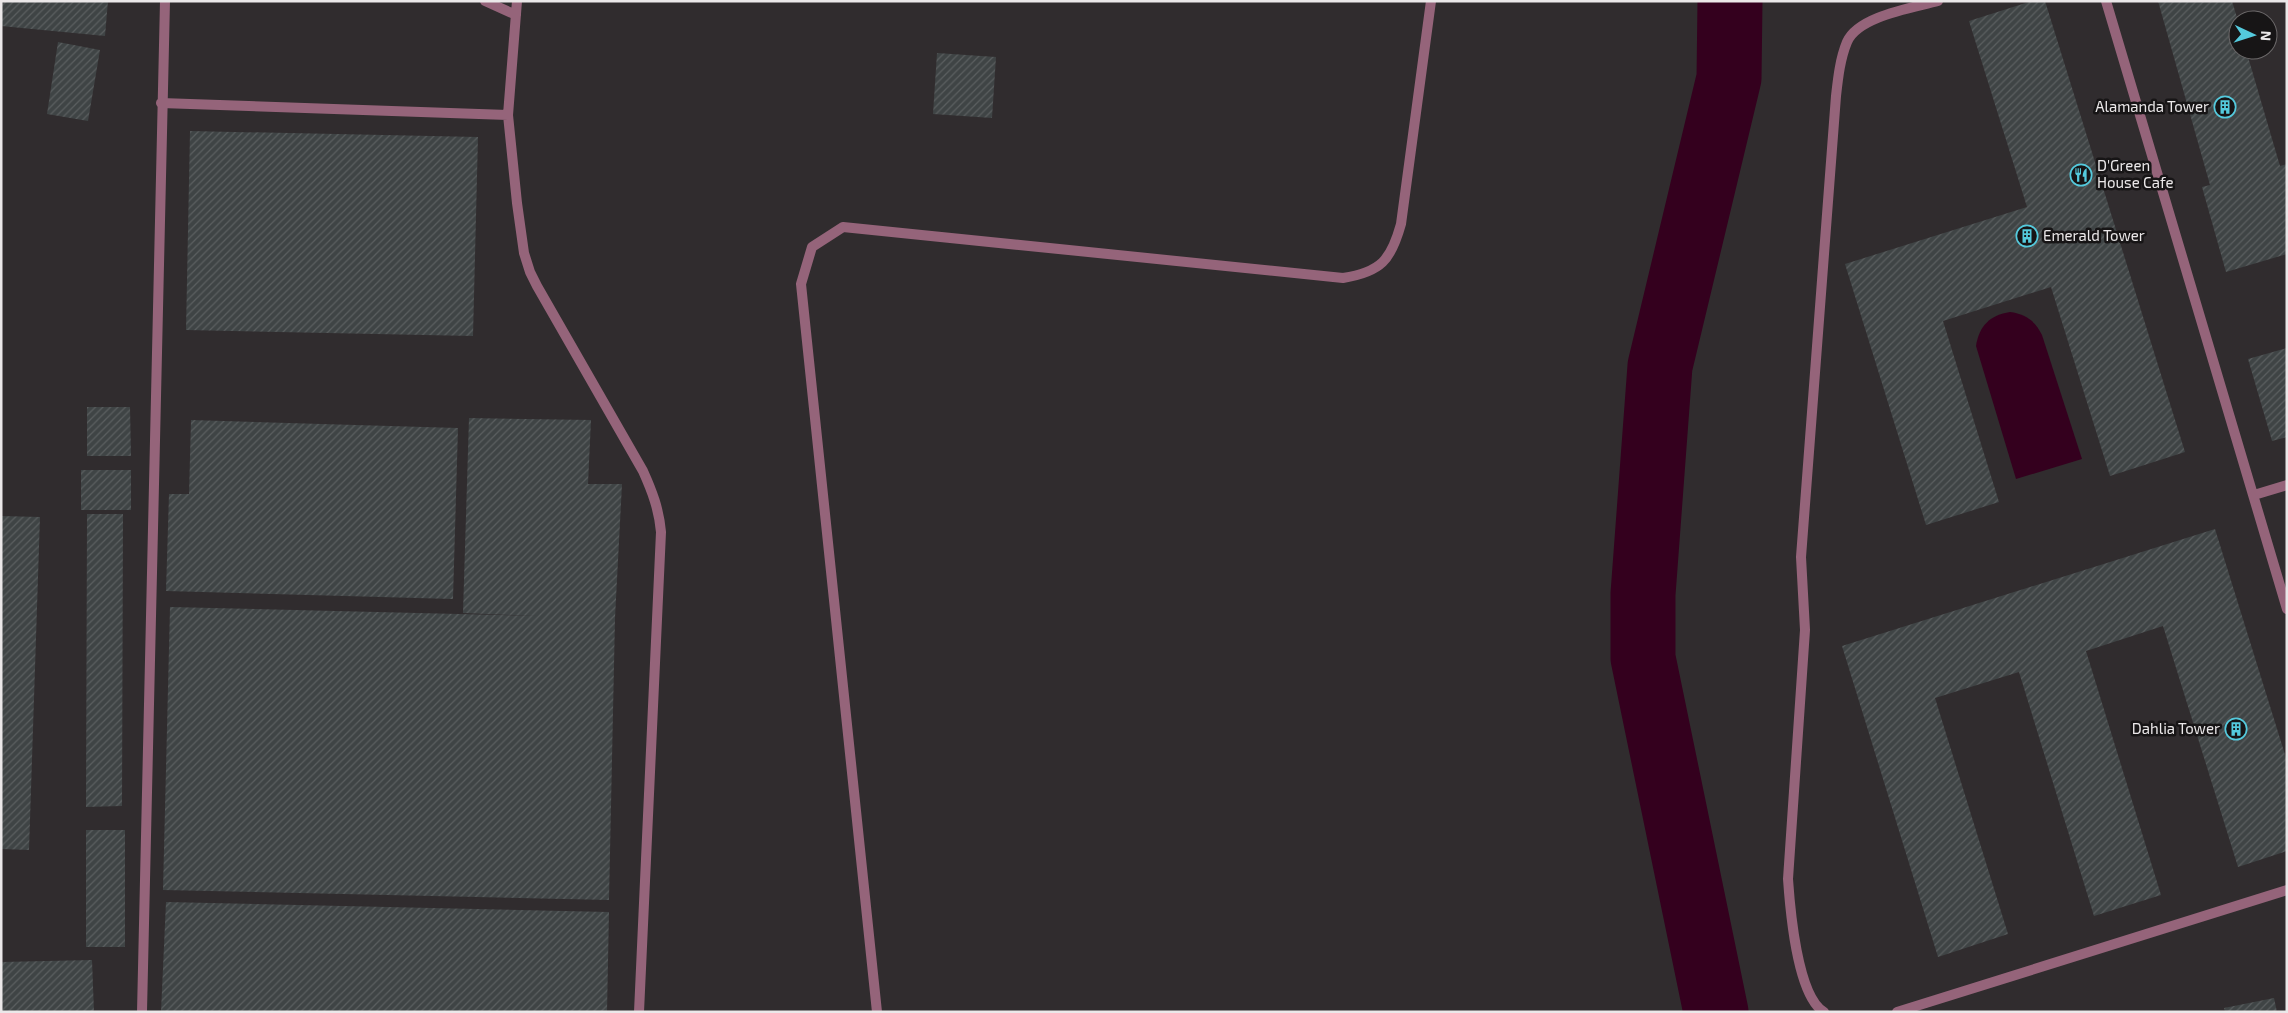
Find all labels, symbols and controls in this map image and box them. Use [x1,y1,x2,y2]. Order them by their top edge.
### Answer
north arrow [2228,10,2278,60]
text: N [2258,30,2275,42]
building icon: Alamanda Tower [2213,95,2237,119]
place label: Alamanda Tower [2095,97,2209,115]
place label: D'Green House Cafe [2097,156,2174,191]
restaurant icon: D'Green House Cafe [2069,163,2093,187]
building icon: Emerald Tower [2015,224,2039,248]
place label: Emerald Tower [2043,226,2145,244]
building icon: Dahlia Tower [2224,717,2248,741]
place label: Dahlia Tower [2132,719,2220,737]

